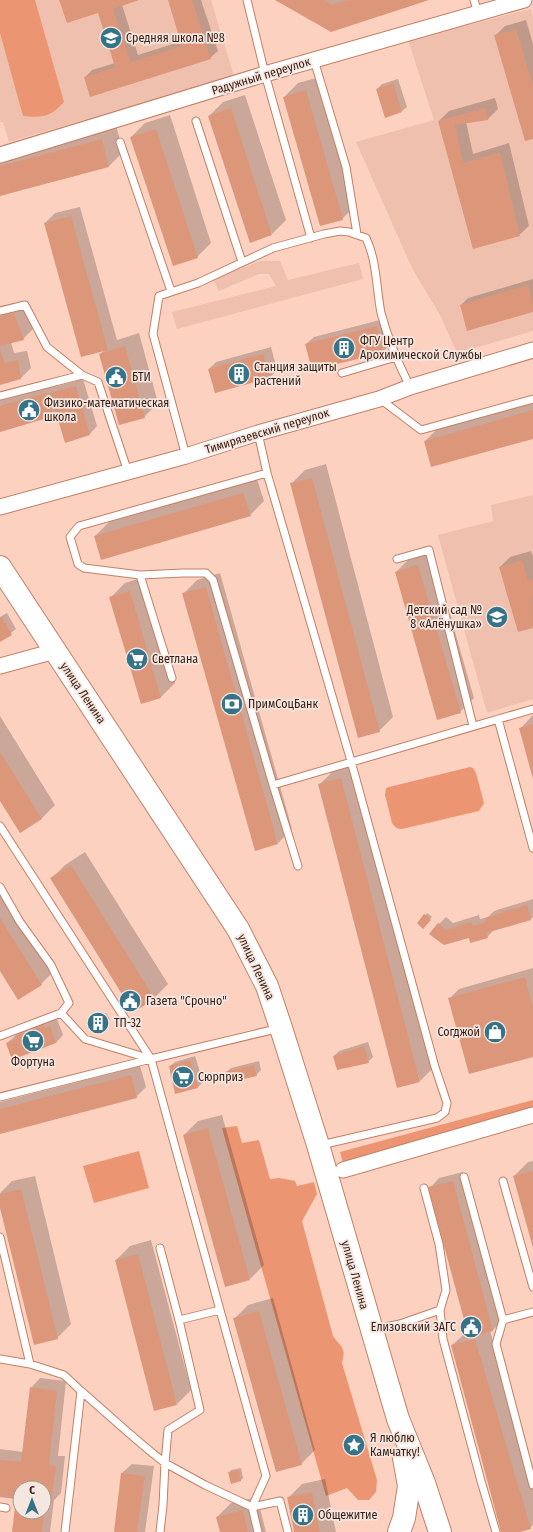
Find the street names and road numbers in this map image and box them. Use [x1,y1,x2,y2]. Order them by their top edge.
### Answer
street label: Радужный переулок [210,54,312,98]
street label: Тимирязевский переулок [203,405,331,457]
street label: улица Ленина [57,660,109,726]
street label: улица Ленина [235,932,277,1002]
street label: улица Ленина [338,1239,372,1311]

